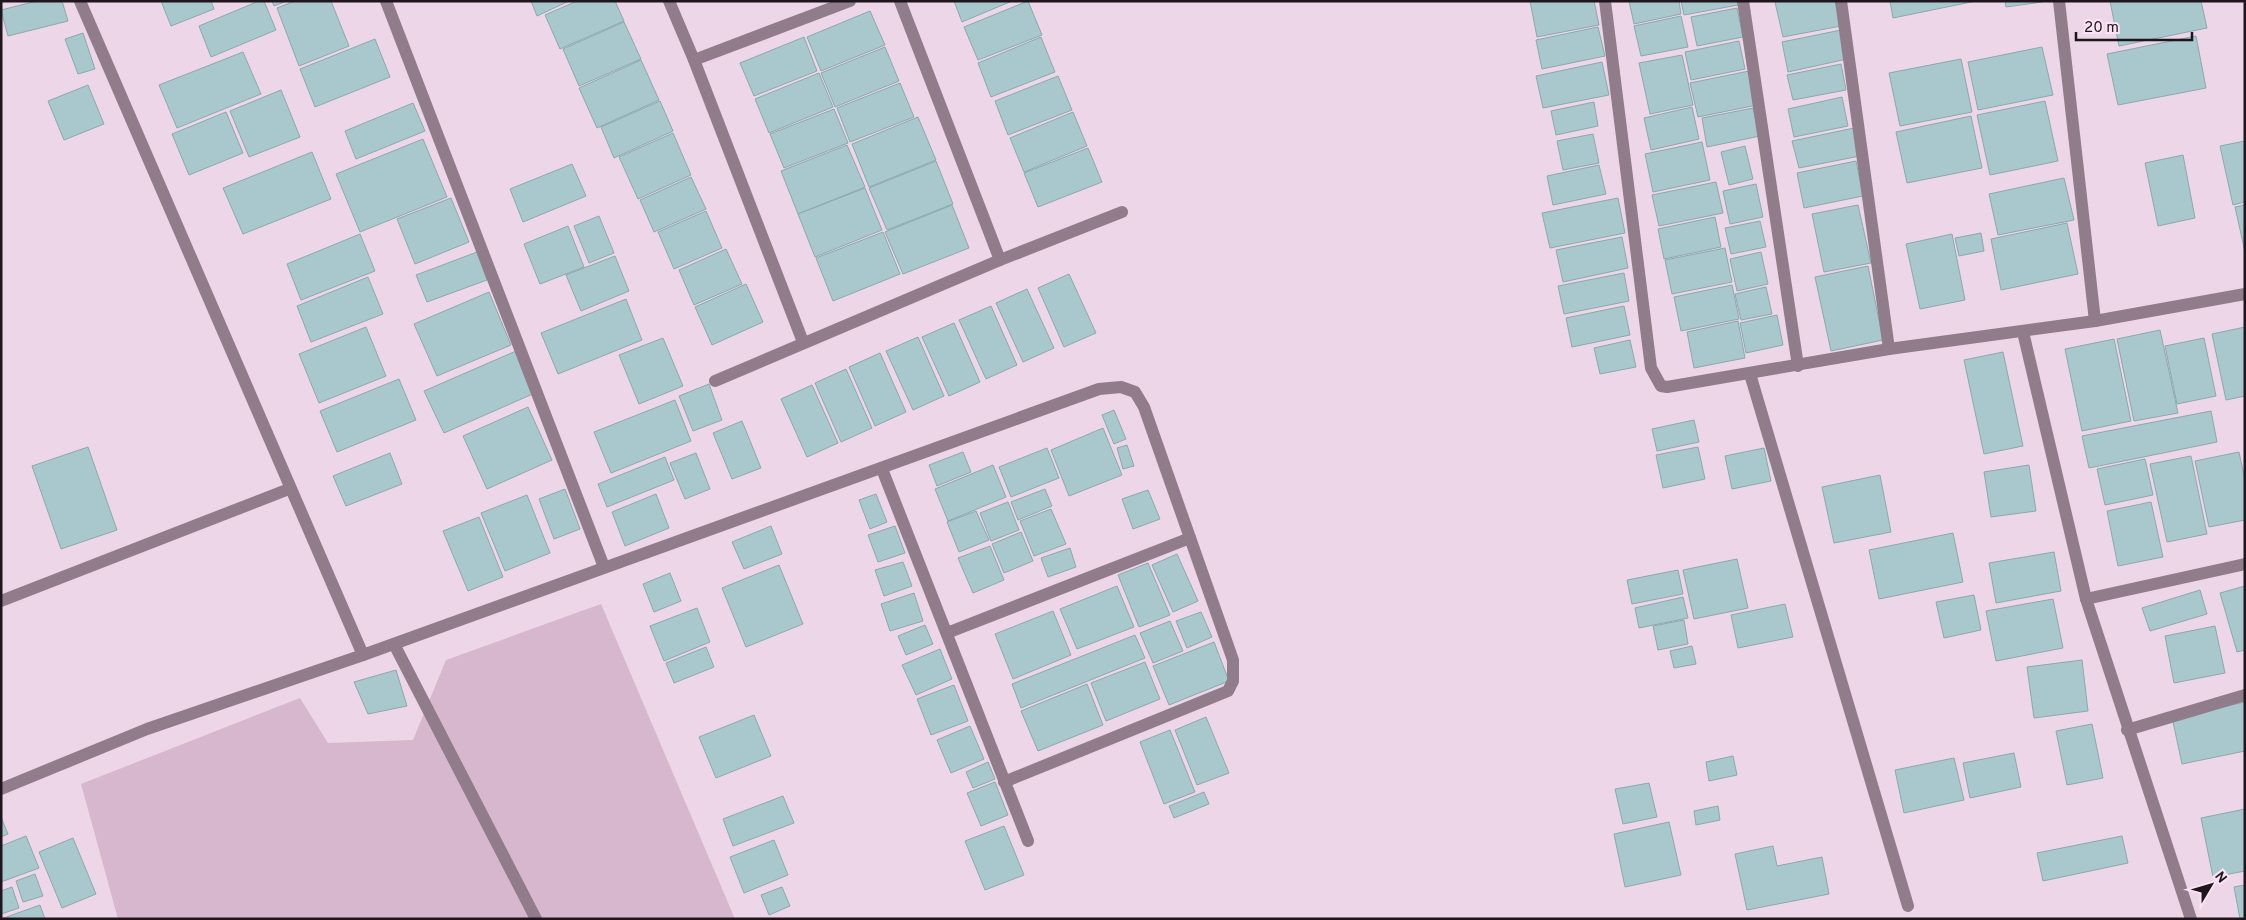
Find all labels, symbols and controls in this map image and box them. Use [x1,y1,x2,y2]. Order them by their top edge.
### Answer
scale bar [2076,10,2192,42]
text: 20 m [2084,19,2119,38]
north arrow [2186,860,2236,910]
text: N [2210,869,2230,887]

